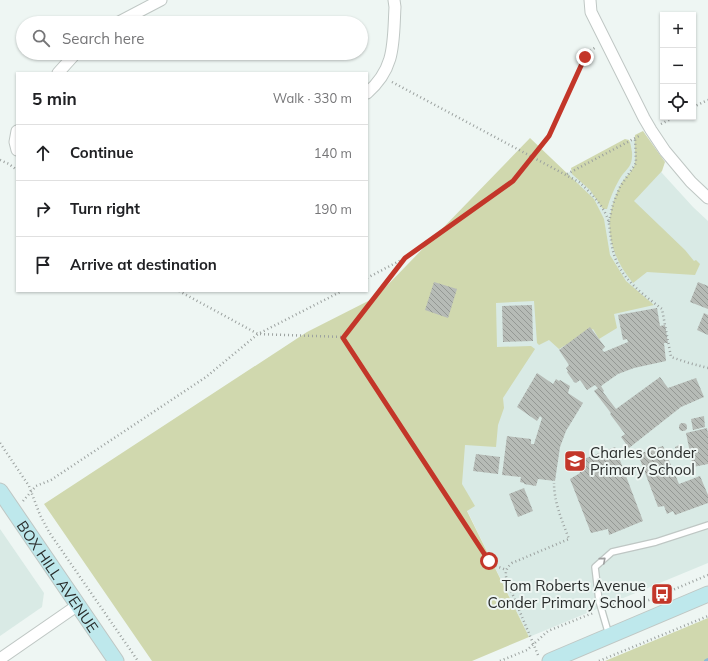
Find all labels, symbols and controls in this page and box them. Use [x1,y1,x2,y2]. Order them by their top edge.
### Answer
map controls [660,12,696,120]
button: + [660,12,696,48]
search box [16,16,368,60]
icon: search [30,27,52,49]
text: Search here [62,29,144,48]
route end [576,48,594,66]
button: − [660,48,696,84]
button: locate [660,84,696,120]
text: 5 min [32,88,77,109]
text: Walk · 330 m [273,90,352,106]
icon: ahead [32,142,54,164]
text: Continue [70,143,133,162]
text: 140 m [314,145,352,161]
icon: right [32,198,54,220]
text: Turn right [70,199,140,218]
text: 190 m [314,201,352,217]
icon: arrive [32,254,54,276]
text: Arrive at destination [70,255,217,274]
place label: Charles Conder Primary School [590,443,697,479]
school or university icon: Charles Conder Primary School [562,448,588,474]
street label: BOX HILL AVENUE [13,516,103,636]
route start [480,552,498,570]
one-way arrow [598,558,606,565]
place label: Tom Roberts Avenue Conder Primary School [488,576,646,612]
bus stop icon: Tom Roberts Avenue Conder Primary School [649,581,675,607]

